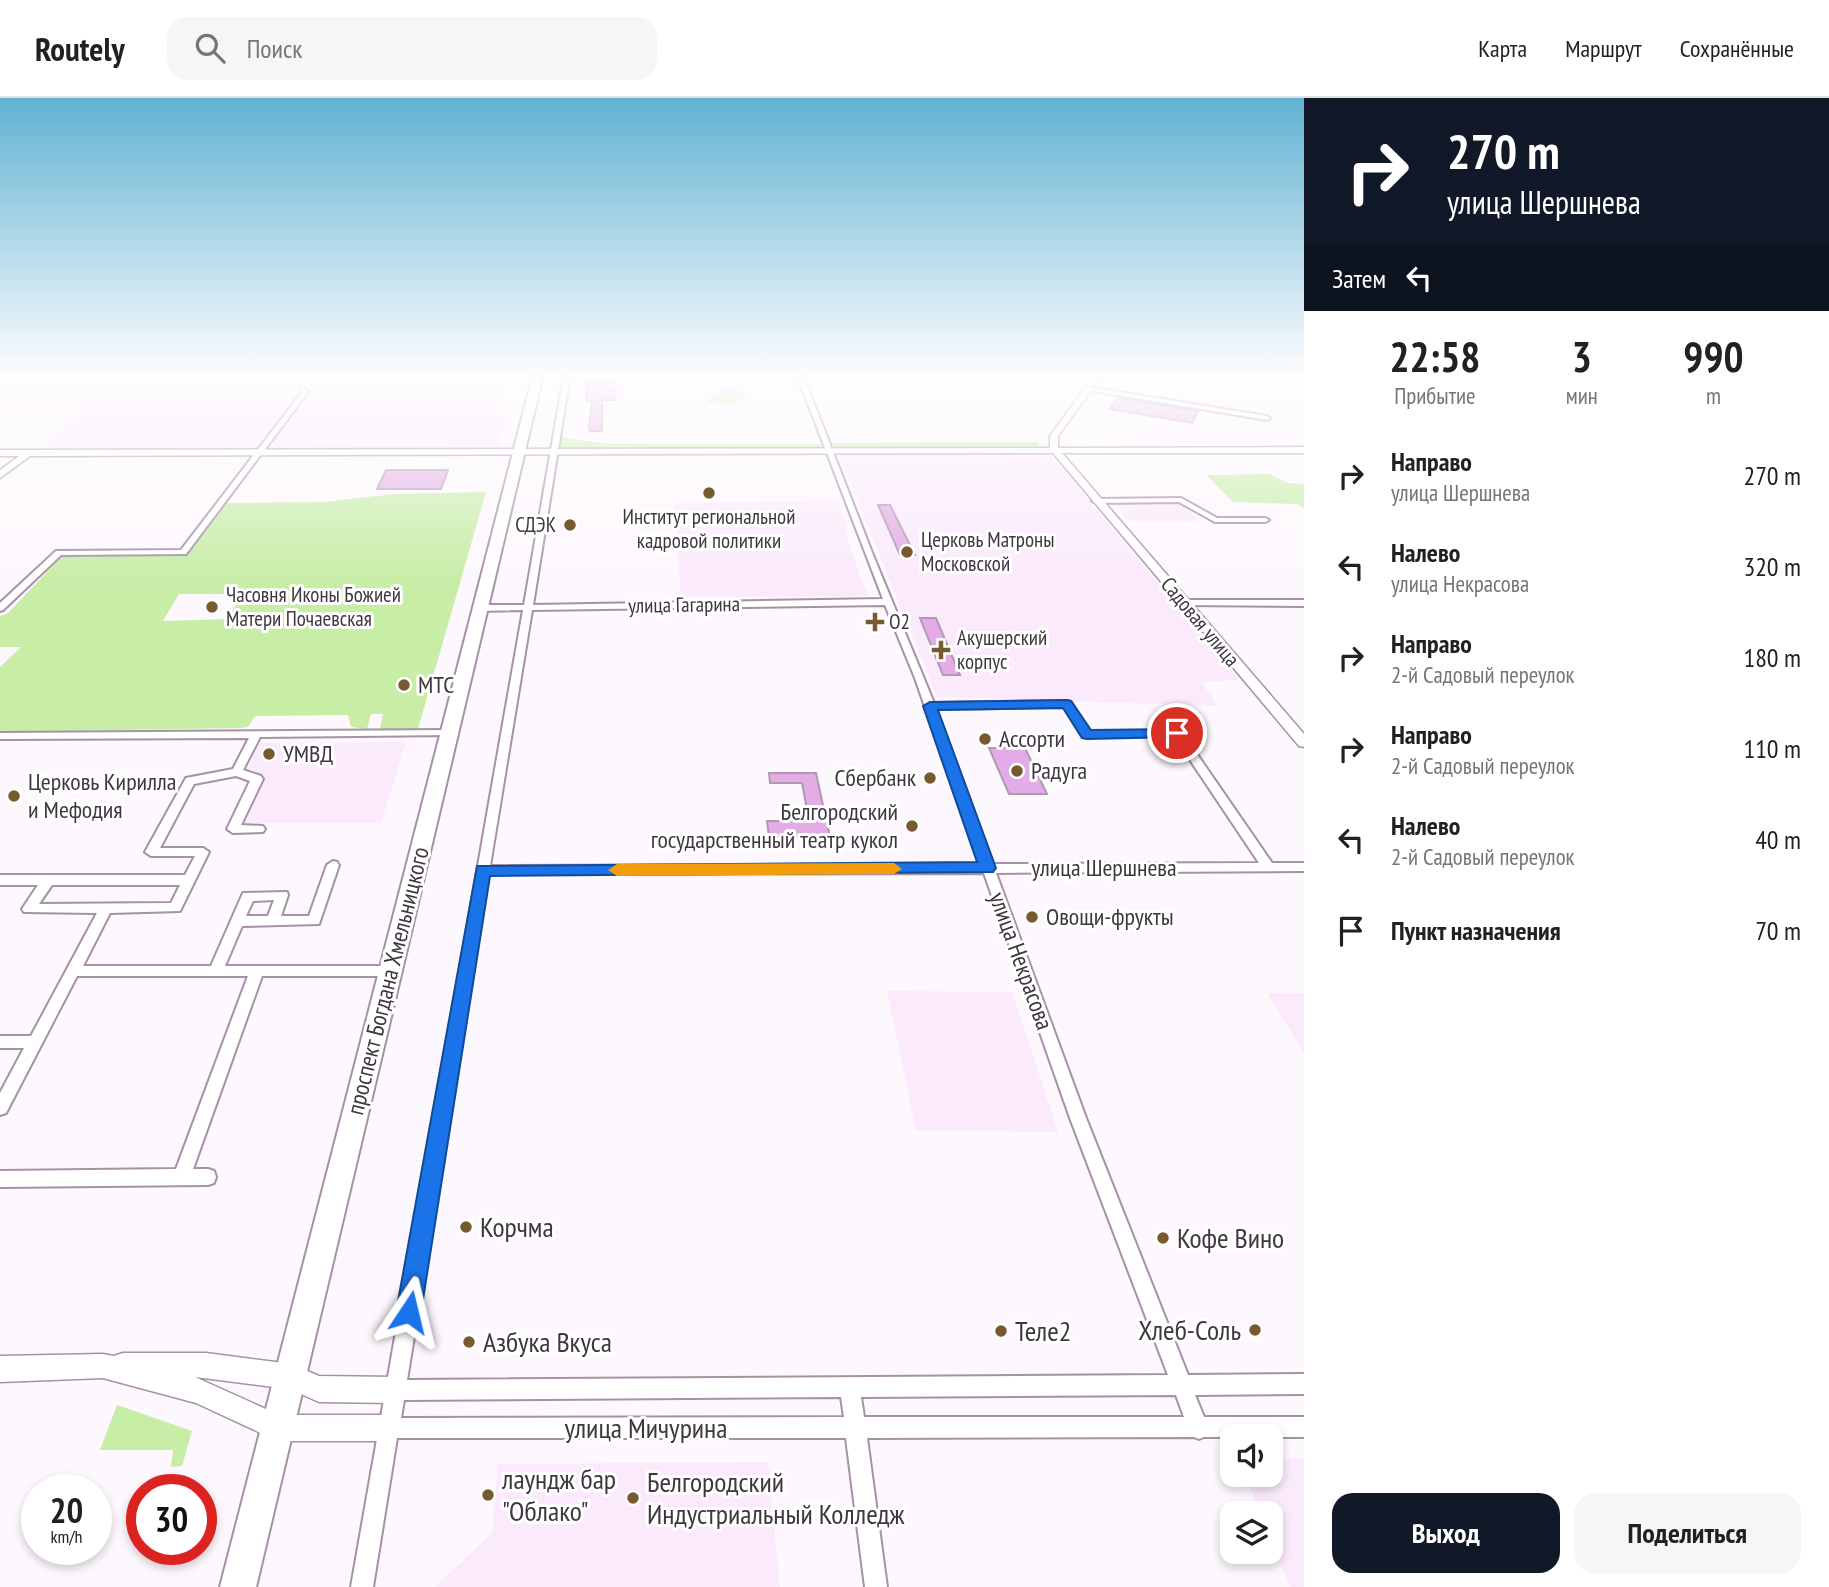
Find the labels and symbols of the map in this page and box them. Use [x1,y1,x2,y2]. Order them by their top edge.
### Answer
marker: Институт региональной кадровой политики [701,485,717,501]
place label: Институт региональной кадровой политики [623,503,795,554]
place label: СДЭК [515,511,556,538]
marker: СДЭК [562,517,578,533]
place label: Церковь Матроны Московской [921,526,1054,577]
marker: Церковь Матроны Московской [899,544,915,560]
street label: Садовая улица [1155,571,1246,672]
place label: Часовня Иконы Божией Матери Почаевская [226,581,401,632]
street label: улица Гагарина [628,590,740,619]
marker: Часовня Иконы Божией Матери Почаевская [204,599,220,615]
place label: O2 [889,608,910,635]
marker: O2 [867,614,883,630]
place label: Акушерский корпус [957,624,1047,675]
marker: Акушерский корпус [931,640,951,660]
place label: МТС [418,669,454,700]
marker: МТС [396,677,412,693]
pin [1147,703,1207,763]
place label: Ассорти [999,723,1065,754]
marker: Ассорти [977,731,993,747]
place label: УМВД [283,738,333,769]
marker: УМВД [261,746,277,762]
place label: Радуга [1031,755,1087,786]
place label: Сбербанк [835,762,917,793]
marker: Радуга [1009,763,1025,779]
place label: Церковь Кирилла и Мефодия [28,766,176,825]
marker: Сбербанк [922,770,938,786]
marker: Церковь Кирилла и Мефодия [6,788,22,804]
place label: Белгородский государственный театр кукол [651,796,898,855]
marker: Белгородский государственный театр кукол [904,818,920,834]
street label: проспект Богдана Хмельницкого [339,844,436,1118]
street label: улица Шершнева [1031,852,1177,883]
street label: улица Некрасова [982,888,1061,1034]
place label: Овощи-фрукты [1046,901,1174,932]
marker: Овощи-фрукты [1024,909,1040,925]
place label: Корчма [480,1208,554,1245]
marker: Корчма [458,1219,474,1235]
place label: Кофе Вино [1177,1219,1284,1256]
marker: Кофе Вино [1155,1230,1171,1246]
position arrow [372,1275,446,1349]
place label: Хлеб-Соль [1138,1311,1241,1348]
place label: Теле2 [1015,1312,1071,1349]
marker: Хлеб-Соль [1247,1322,1263,1338]
place label: Азбука Вкуса [483,1323,612,1360]
marker: Теле2 [993,1323,1009,1339]
marker: Азбука Вкуса [461,1334,477,1350]
street label: улица Мичурина [565,1409,727,1446]
place label: лаундж бар "Облако" [501,1460,616,1529]
place label: Белгородский Индустриальный Колледж [647,1463,906,1532]
speed limit sign: 30 [126,1474,217,1565]
marker: лаундж бар "Облако" [480,1487,496,1503]
marker: Белгородский Индустриальный Колледж [625,1490,641,1506]

